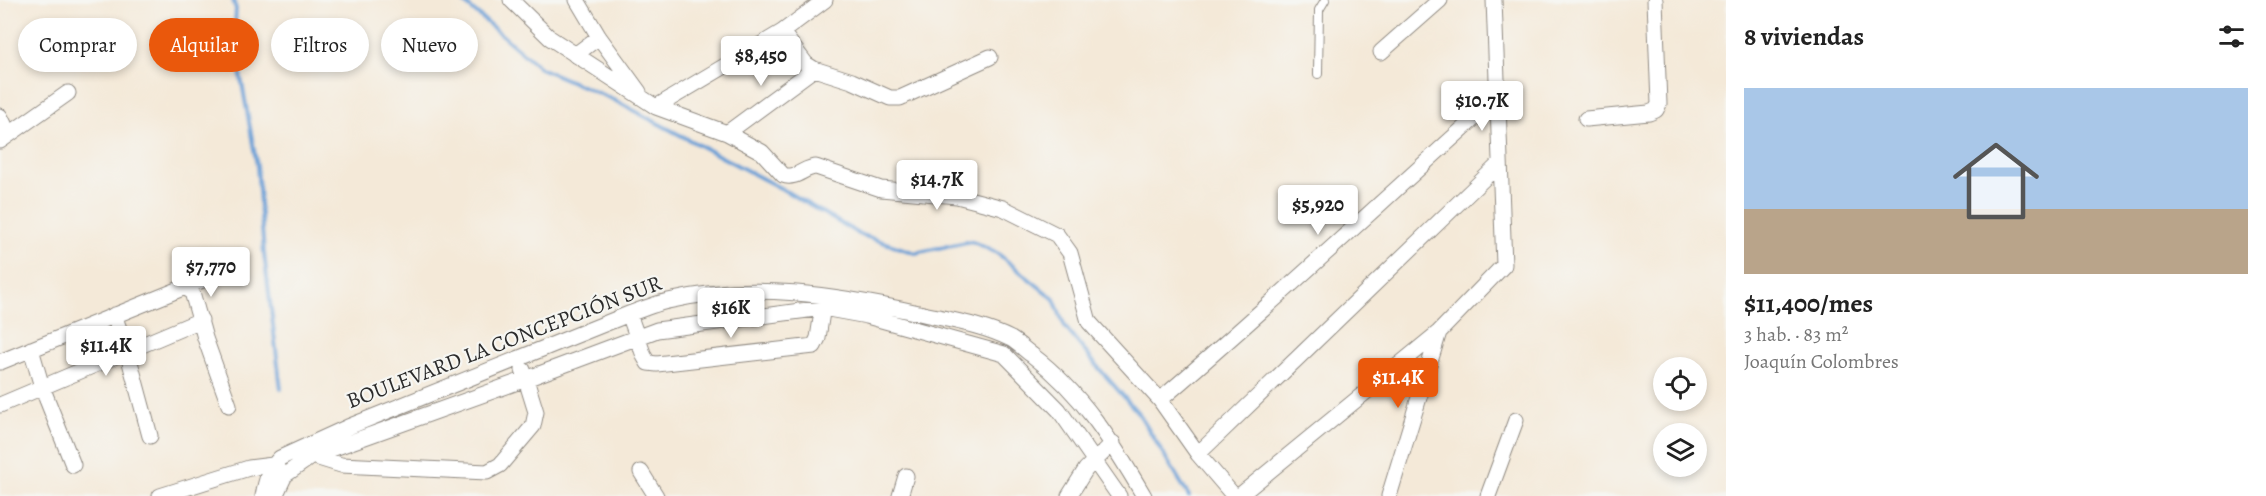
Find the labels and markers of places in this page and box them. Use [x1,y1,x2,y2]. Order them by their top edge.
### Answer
pin: $8,450 [712,36,810,87]
pin: $10.7K [1433,81,1531,132]
pin: $14.7K [888,160,986,211]
pin: $5,920 [1269,185,1367,236]
pin: $7,770 [162,247,260,298]
pin: $16K [695,288,767,339]
pin: $11.4K [57,326,155,377]
pin: $11.4K [1349,358,1447,409]

